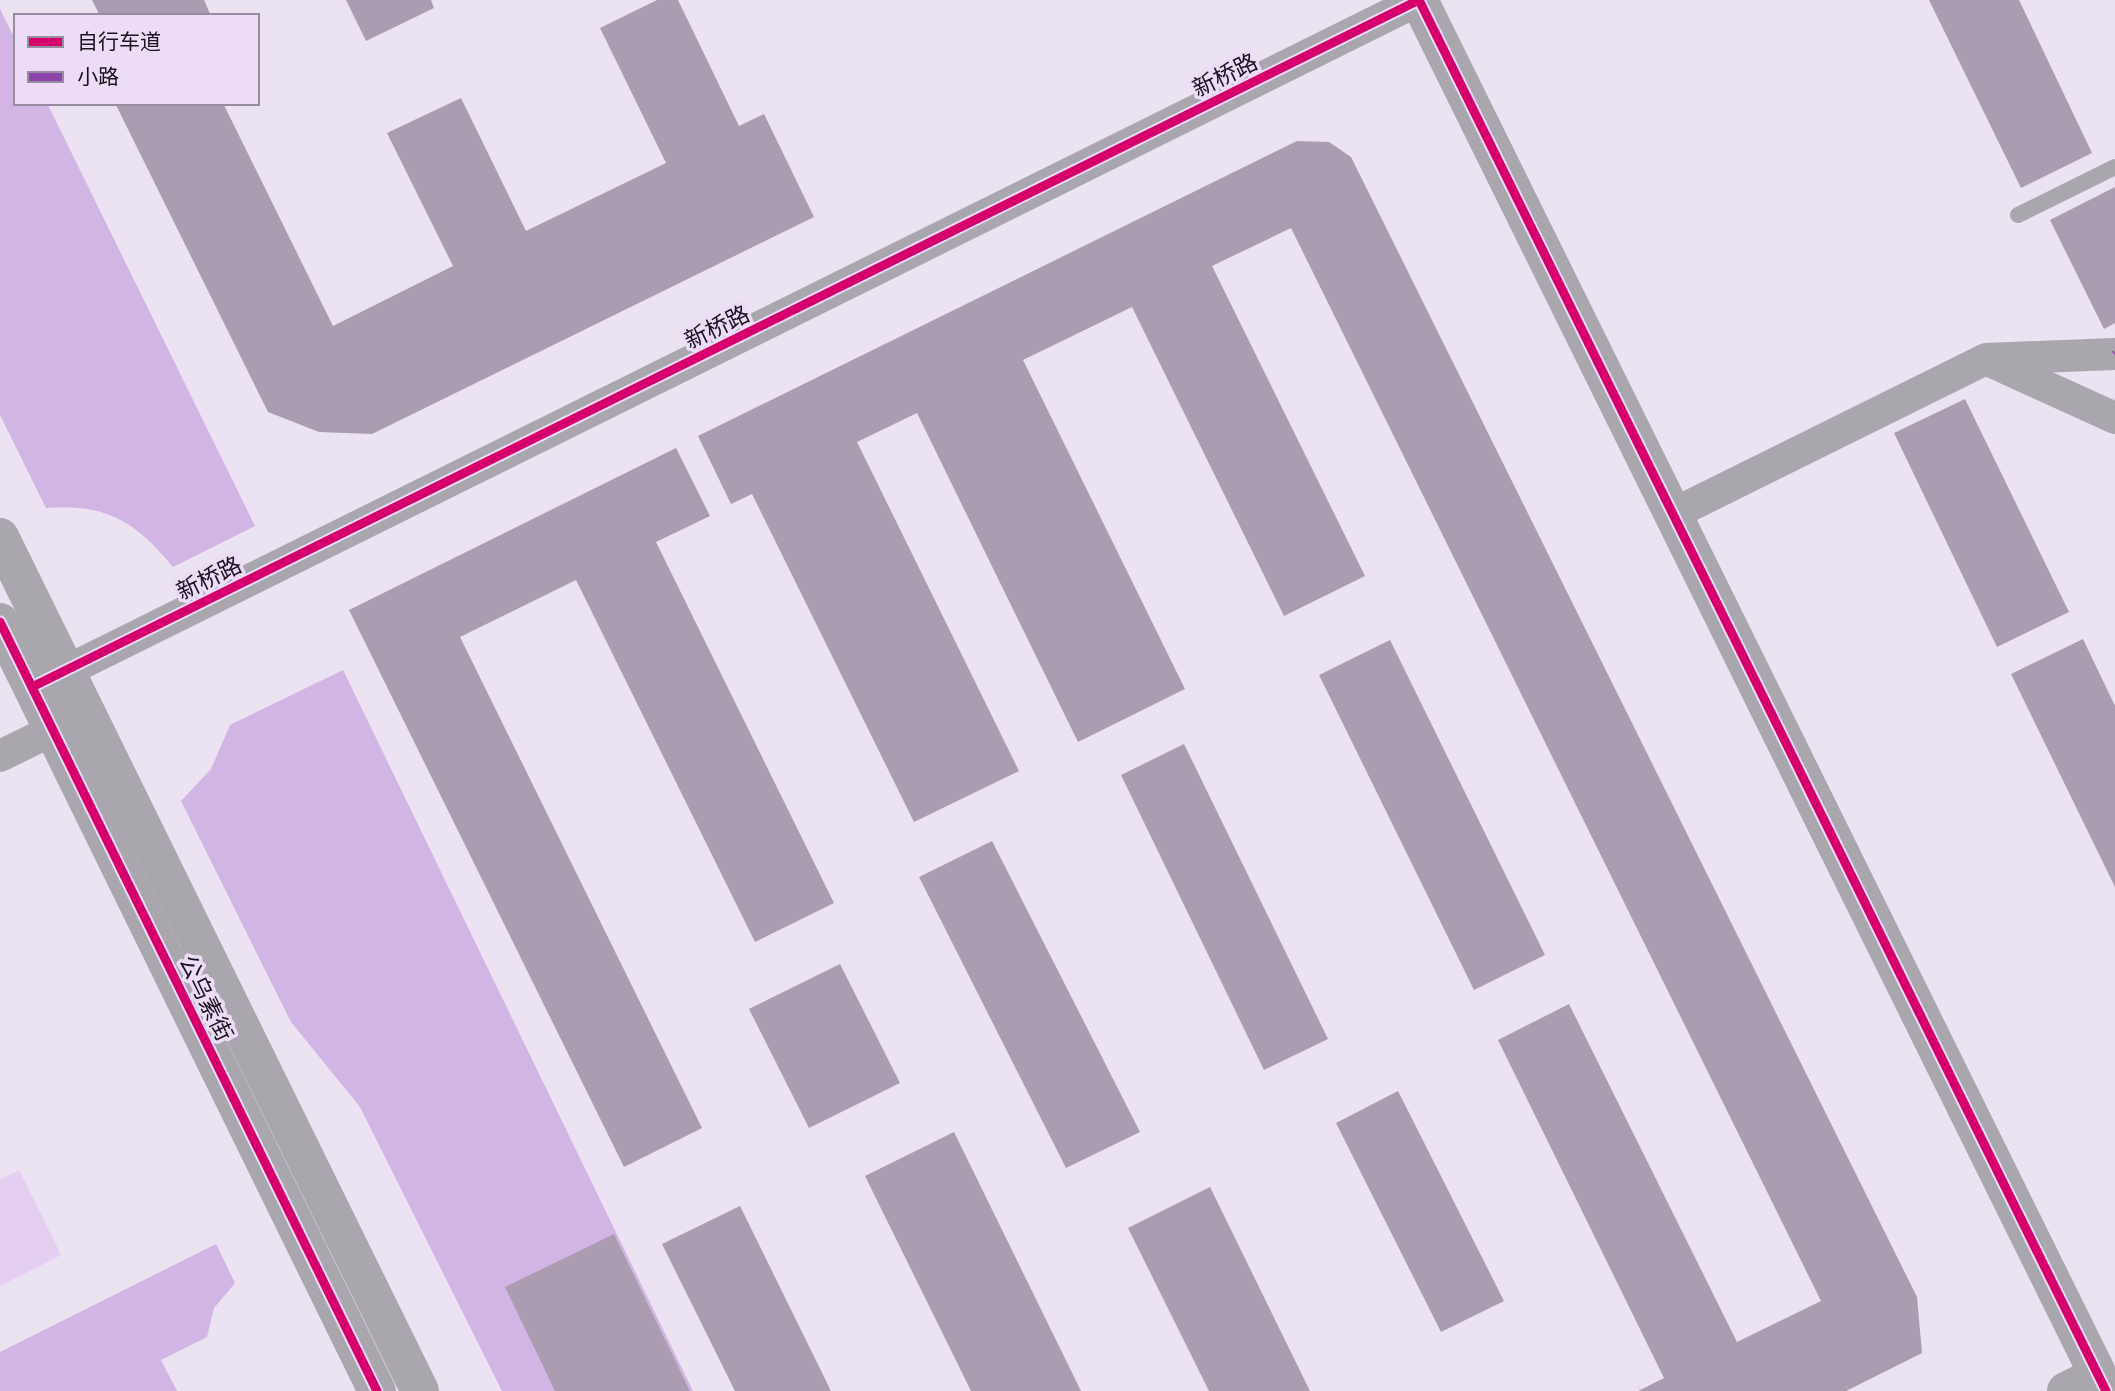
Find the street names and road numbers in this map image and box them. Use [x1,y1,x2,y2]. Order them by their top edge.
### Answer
street label: 新桥路 [1188,47,1262,102]
street label: 新桥路 [680,299,754,354]
street label: 新桥路 [172,550,246,605]
street label: 公乌素街 [174,951,239,1045]

